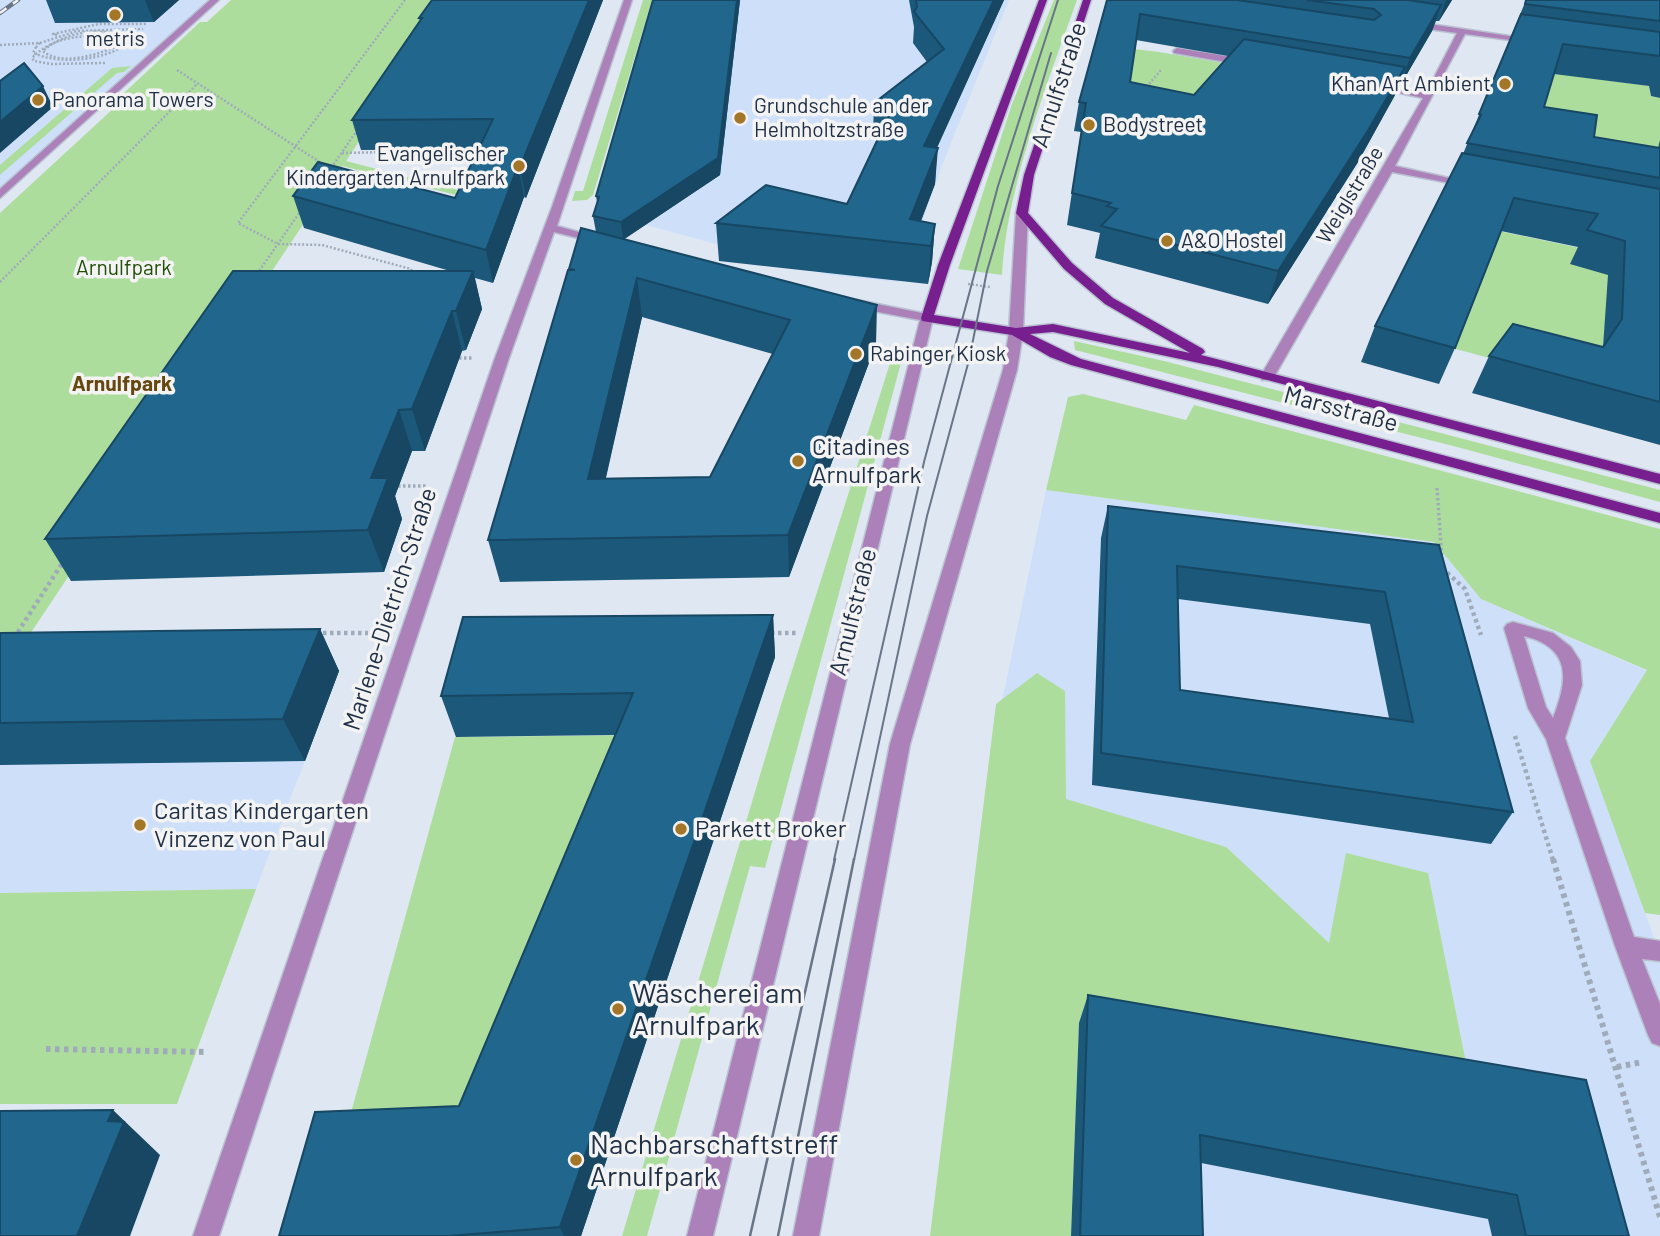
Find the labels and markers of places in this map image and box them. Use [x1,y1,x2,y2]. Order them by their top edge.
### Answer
marker: metris [107,7,123,23]
place label: metris [85,25,145,50]
place label: Khan Art Ambient [1331,70,1491,95]
marker: Khan Art Ambient [1497,76,1513,92]
place label: Panorama Towers [52,86,214,111]
marker: Panorama Towers [30,92,46,108]
place label: Grundschule an der Helmholtzstraße [754,92,929,141]
marker: Grundschule an der Helmholtzstraße [732,110,748,126]
place label: Bodystreet [1103,111,1203,136]
marker: Bodystreet [1081,117,1097,133]
place label: Evangelischer Kindergarten Arnulfpark [286,140,505,189]
marker: Evangelischer Kindergarten Arnulfpark [511,158,527,174]
place label: A&O Hostel [1181,227,1283,252]
marker: A&O Hostel [1159,233,1175,249]
place label: Rabinger Kiosk [870,340,1006,365]
marker: Rabinger Kiosk [848,346,864,362]
place label: Citadines Arnulfpark [812,431,921,488]
marker: Citadines Arnulfpark [790,453,806,469]
place label: Caritas Kindergarten Vinzenz von Paul [154,795,369,852]
place label: Parkett Broker [695,813,847,842]
marker: Caritas Kindergarten Vinzenz von Paul [132,817,148,833]
marker: Parkett Broker [673,821,689,837]
place label: Wäscherei am Arnulfpark [632,975,803,1041]
marker: Wäscherei am Arnulfpark [610,1001,626,1017]
place label: Nachbarschaftstreff Arnulfpark [590,1126,838,1192]
marker: Nachbarschaftstreff Arnulfpark [568,1152,584,1168]

